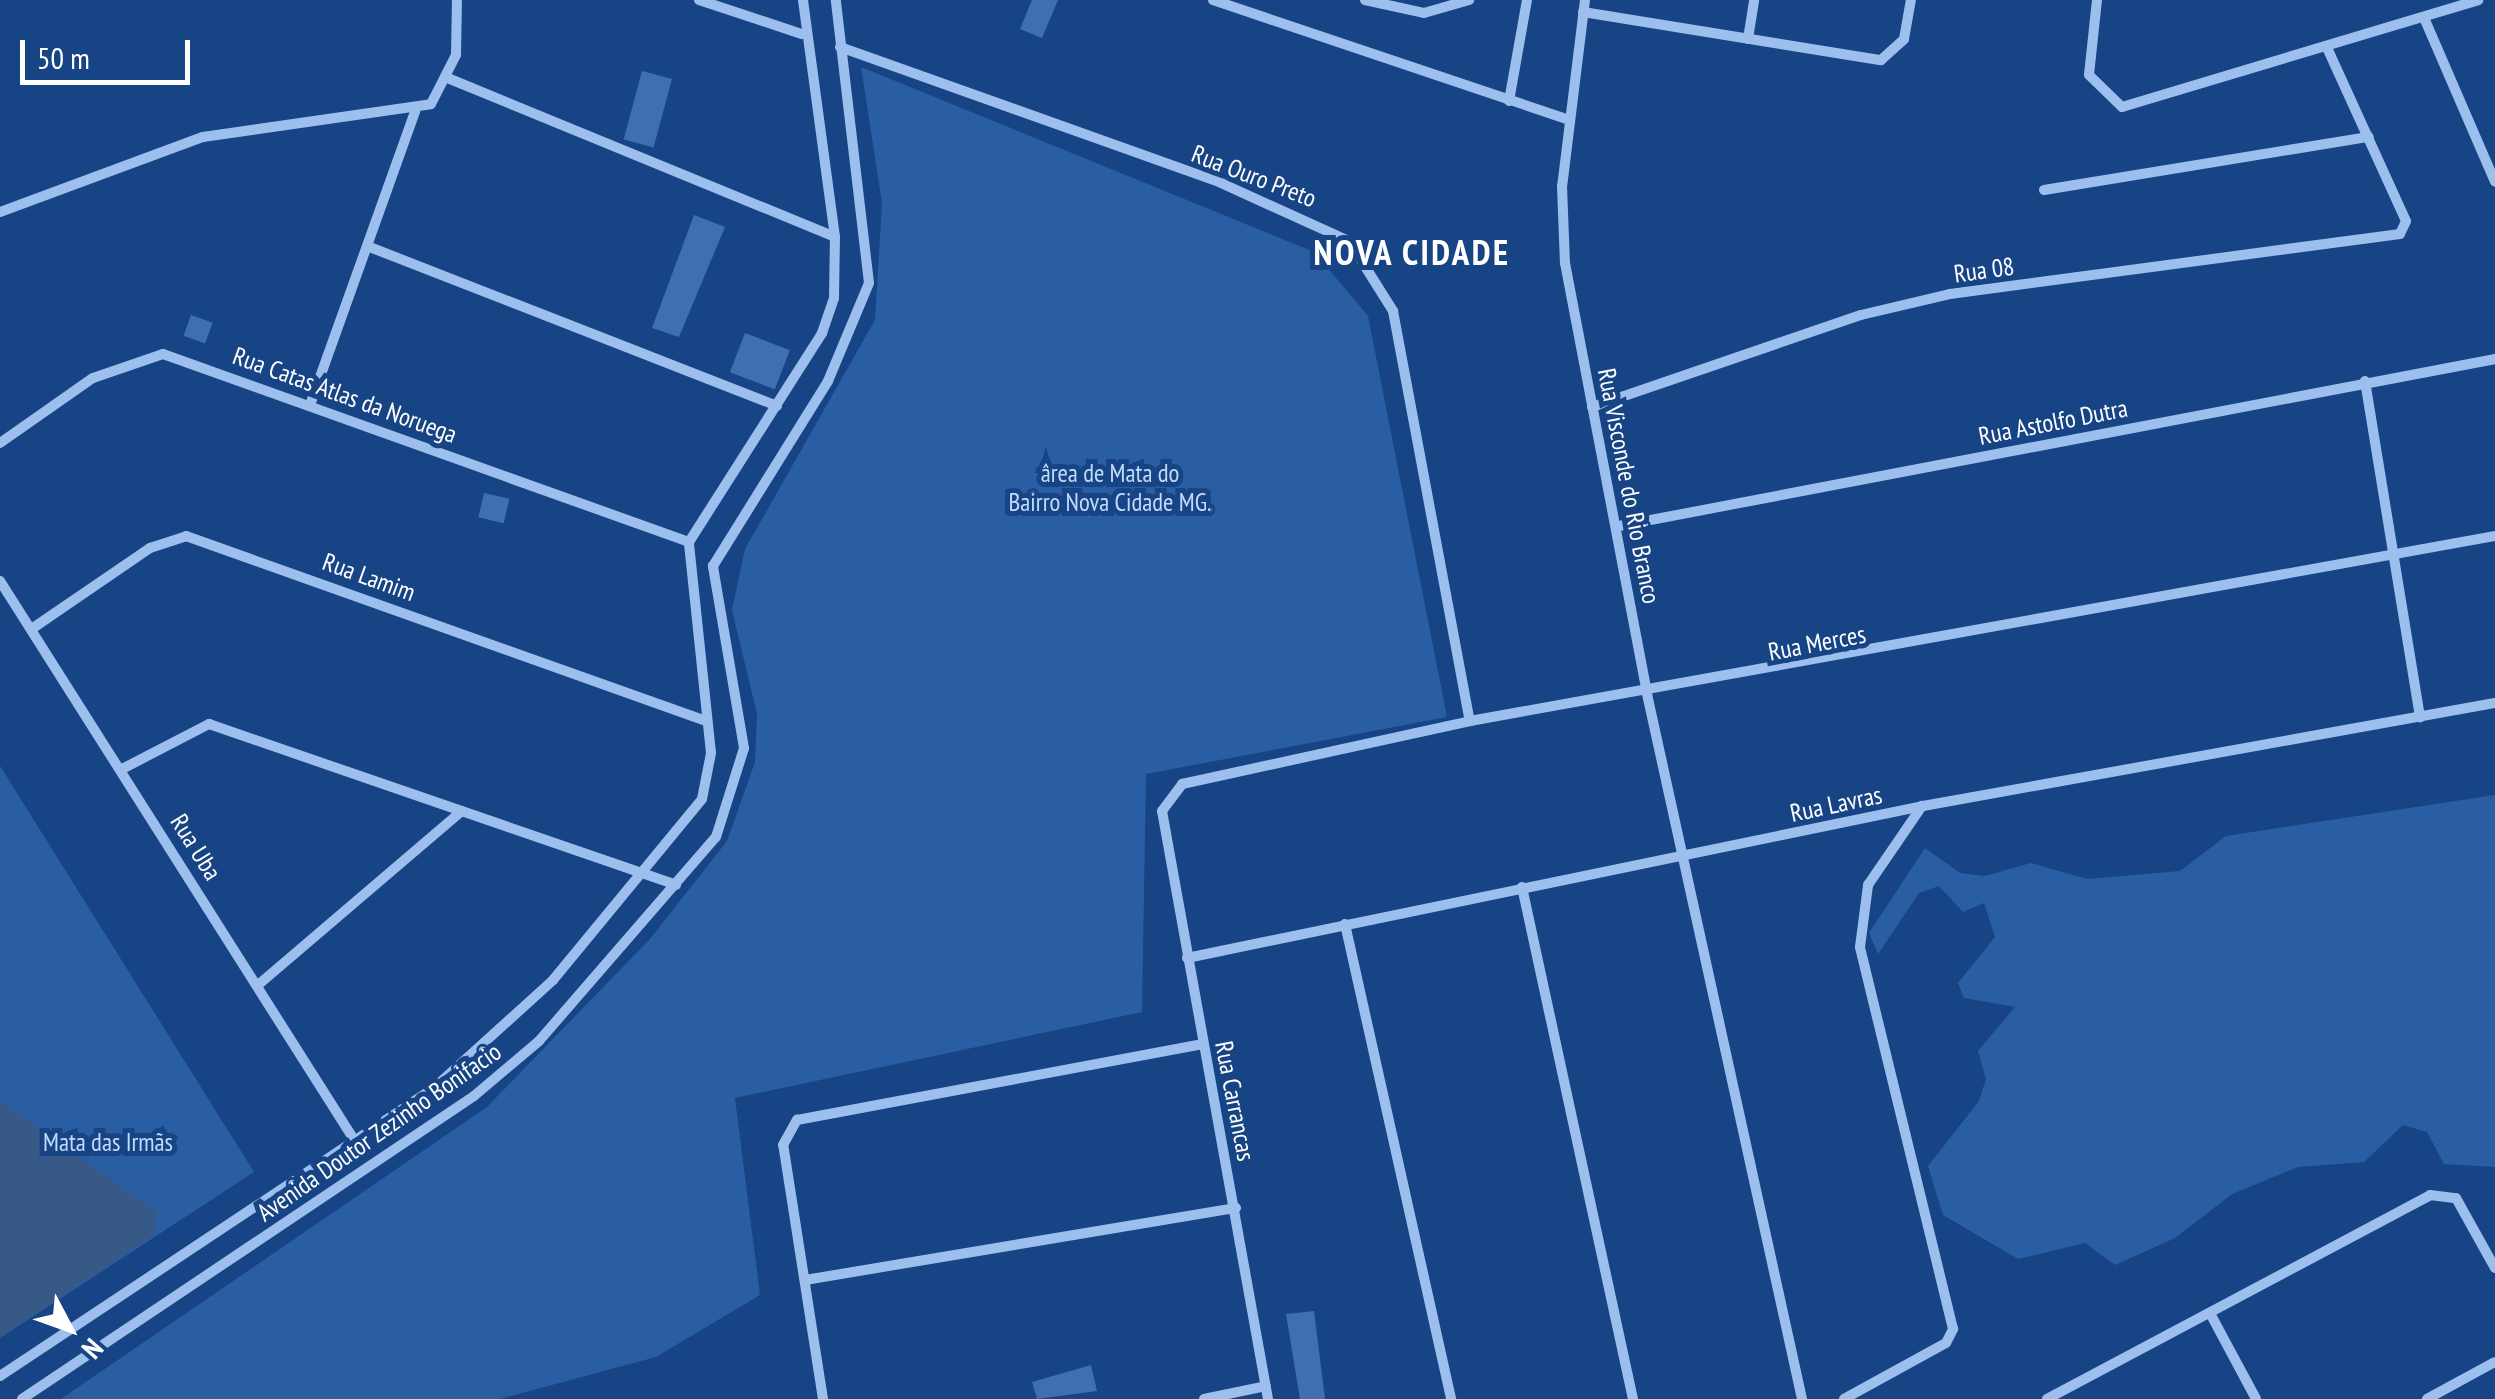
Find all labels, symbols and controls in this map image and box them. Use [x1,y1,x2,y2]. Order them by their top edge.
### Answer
scale bar [25,20,195,82]
text: 50 m [37,38,90,77]
street label: Rua Ouro Preto [1188,139,1320,213]
district label: NOVA CIDADE [1313,231,1511,273]
street label: Rua 08 [1952,251,2016,289]
street label: Rua Catas Atlas da Noruega [229,340,461,450]
street label: Rua Visconde do Rio Branco [1591,366,1667,606]
street label: Rua Astolfo Dutra [1976,393,2130,451]
park label: ârea de Mata do Bairro Nova Cidade MG. [1009,459,1211,518]
street label: Rua Lamim [319,546,419,608]
street label: Rua Merces [1766,619,1868,667]
street label: Rua Lavras [1787,780,1885,828]
street label: Rua Uba [164,809,228,885]
street label: Avenida Doutor Zezinho Bonifacio [251,1036,507,1228]
street label: Rua Carrancas [1209,1039,1261,1163]
park label: Mata das Irmãs [43,1127,173,1157]
north arrow [20,1279,120,1379]
text: N [74,1331,112,1367]

